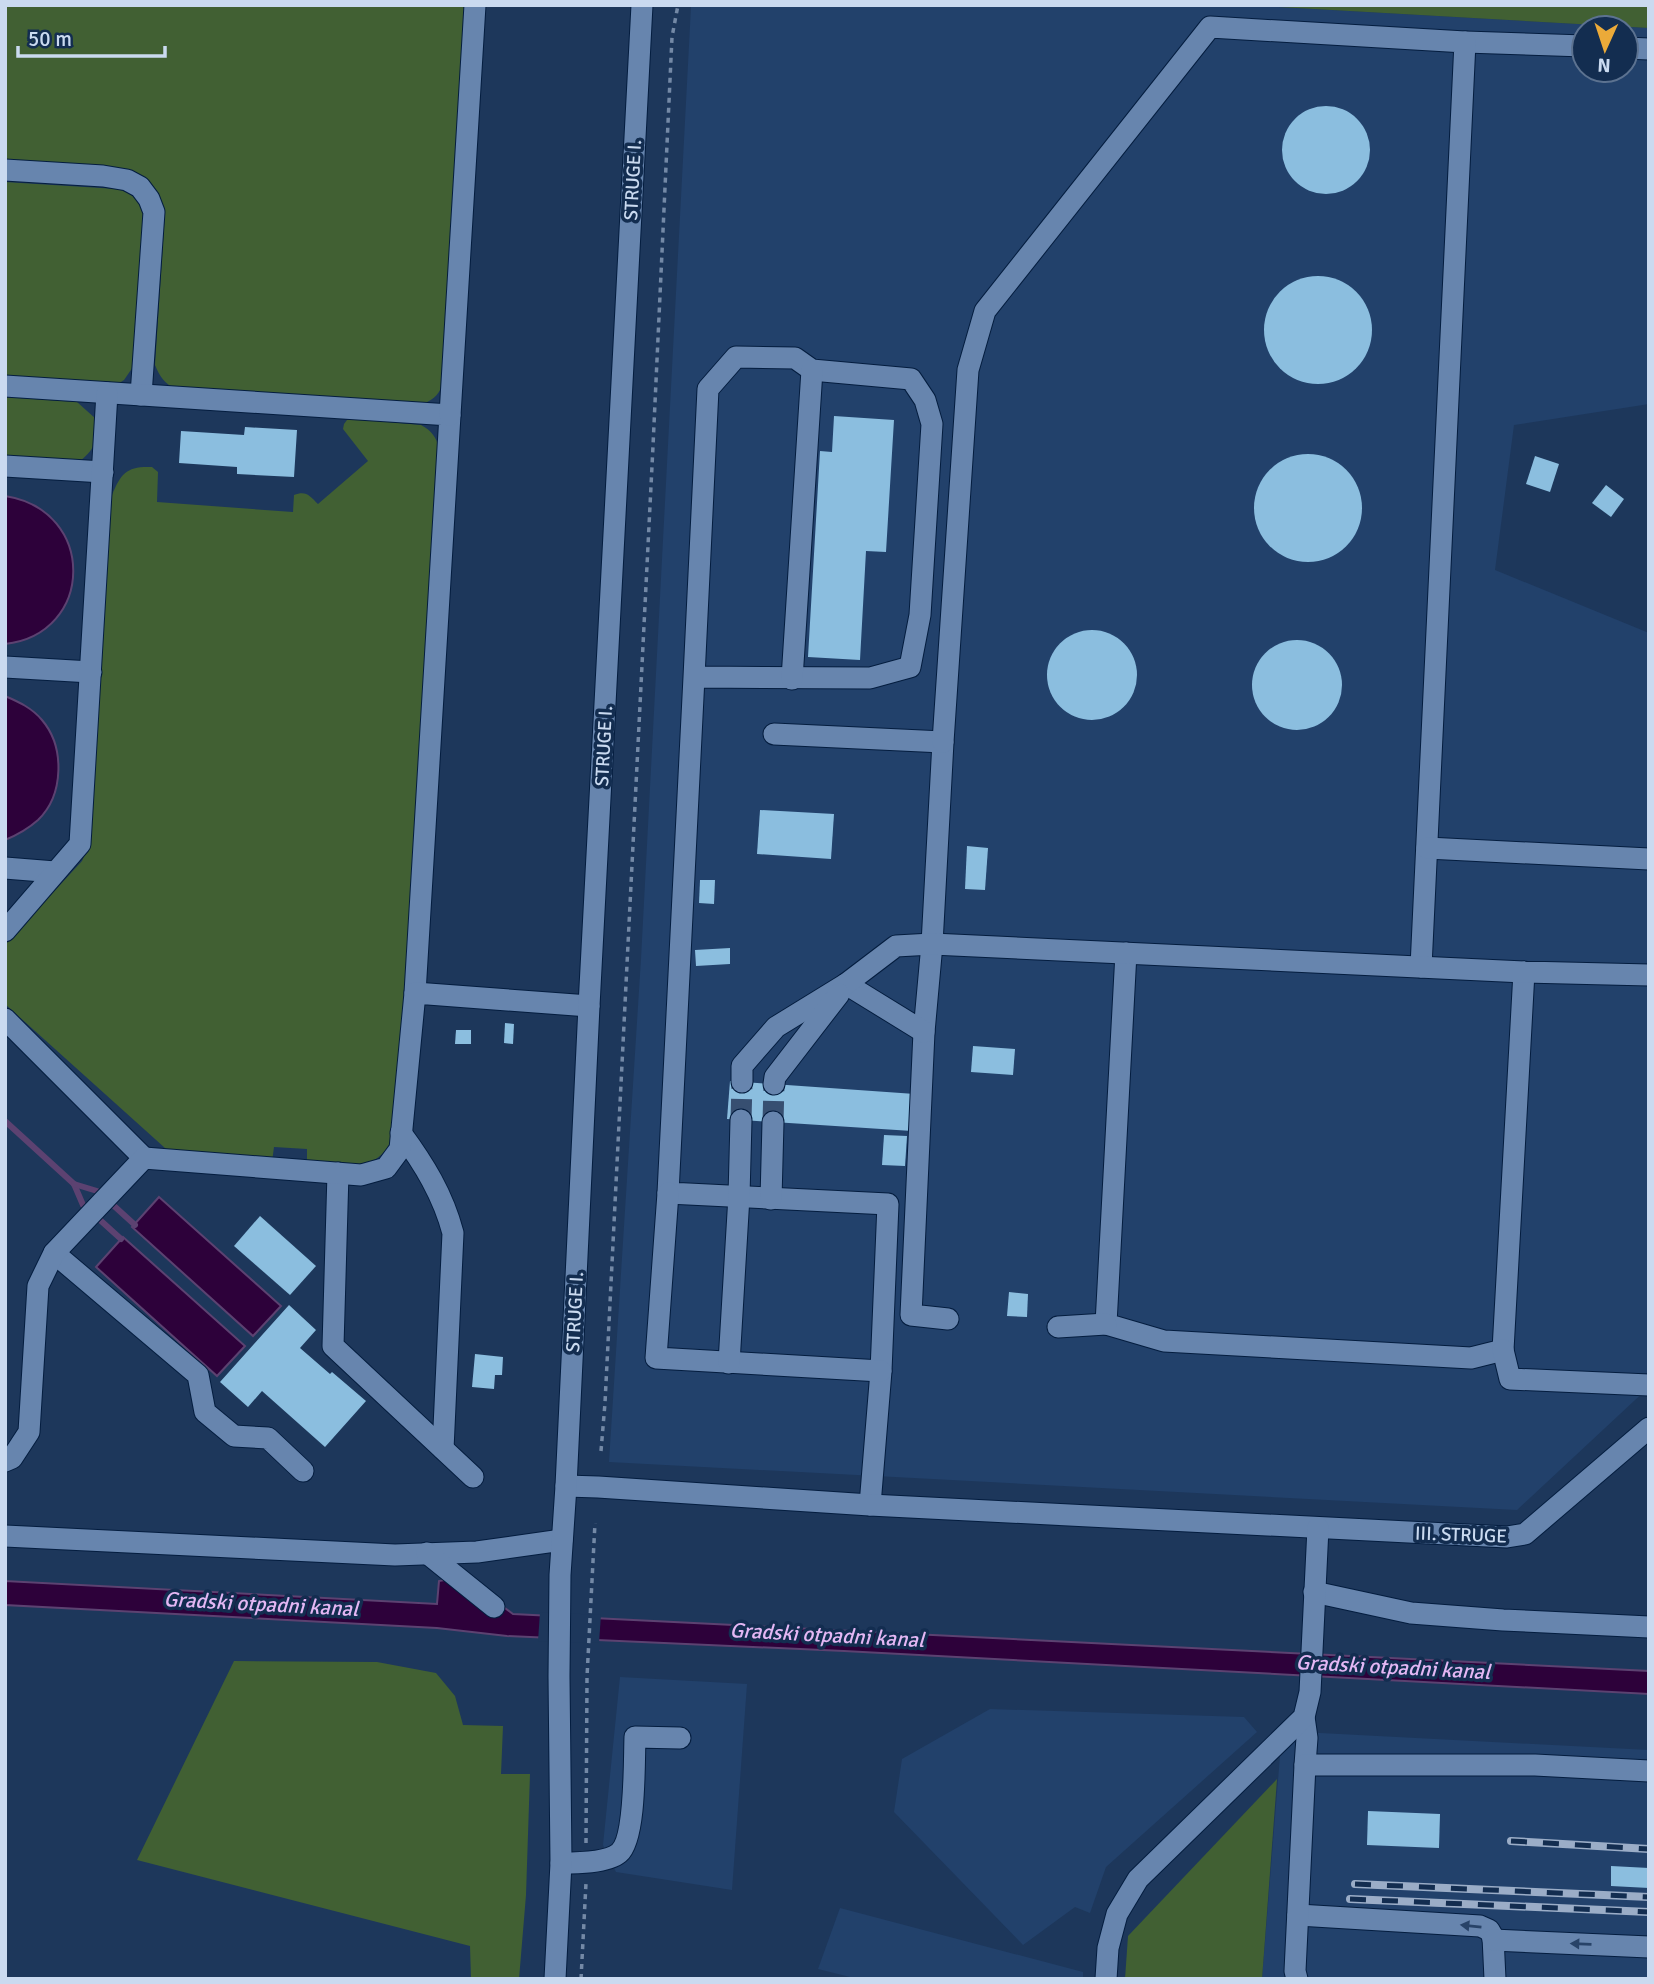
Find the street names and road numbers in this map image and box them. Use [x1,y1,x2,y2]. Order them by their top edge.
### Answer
street label: STRUGE I. [619,139,647,221]
street label: STRUGE I. [590,705,618,787]
street label: STRUGE I. [561,1271,589,1353]
street label: III. STRUGE [1415,1521,1507,1549]

